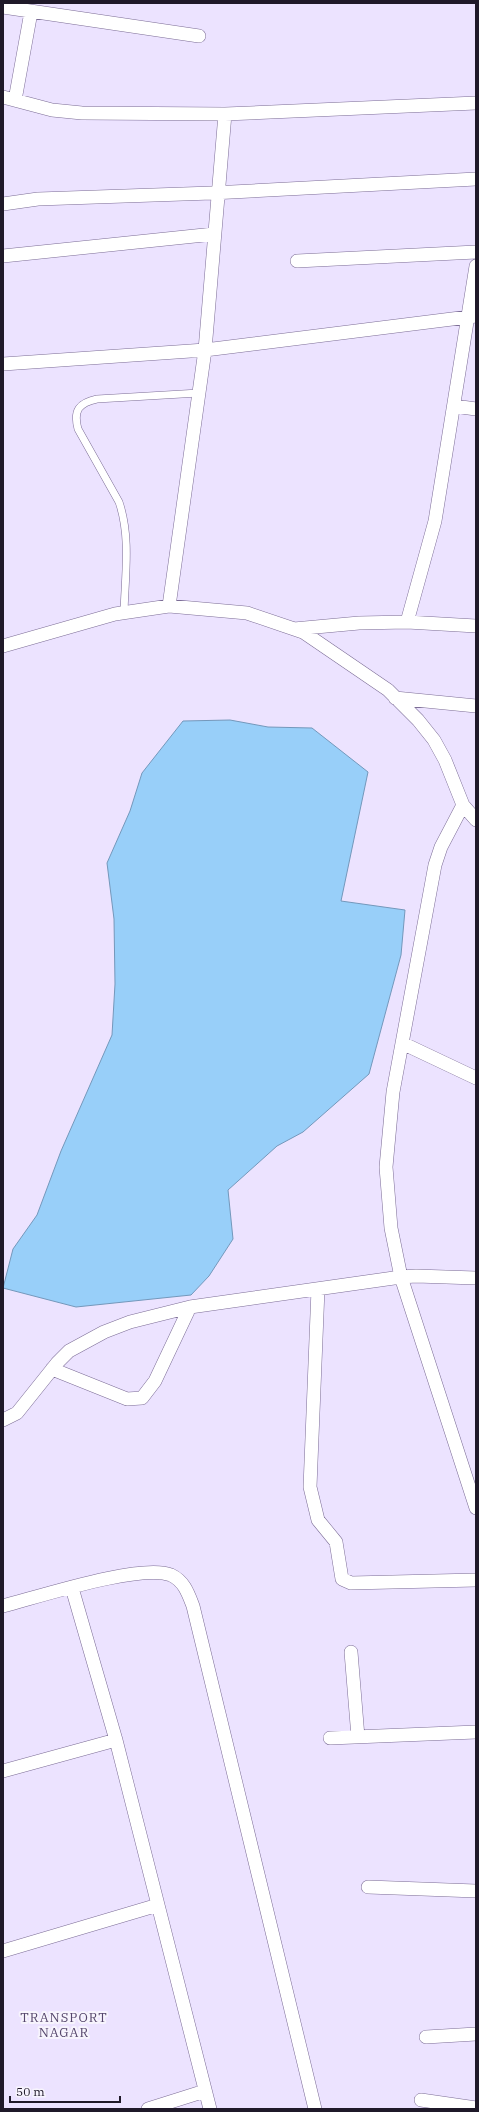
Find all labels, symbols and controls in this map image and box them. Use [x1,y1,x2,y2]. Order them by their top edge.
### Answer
district label: TRANSPORT NAGAR [20,2009,108,2041]
scale bar [10,2078,120,2104]
text: 50 m [16,2084,45,2099]

